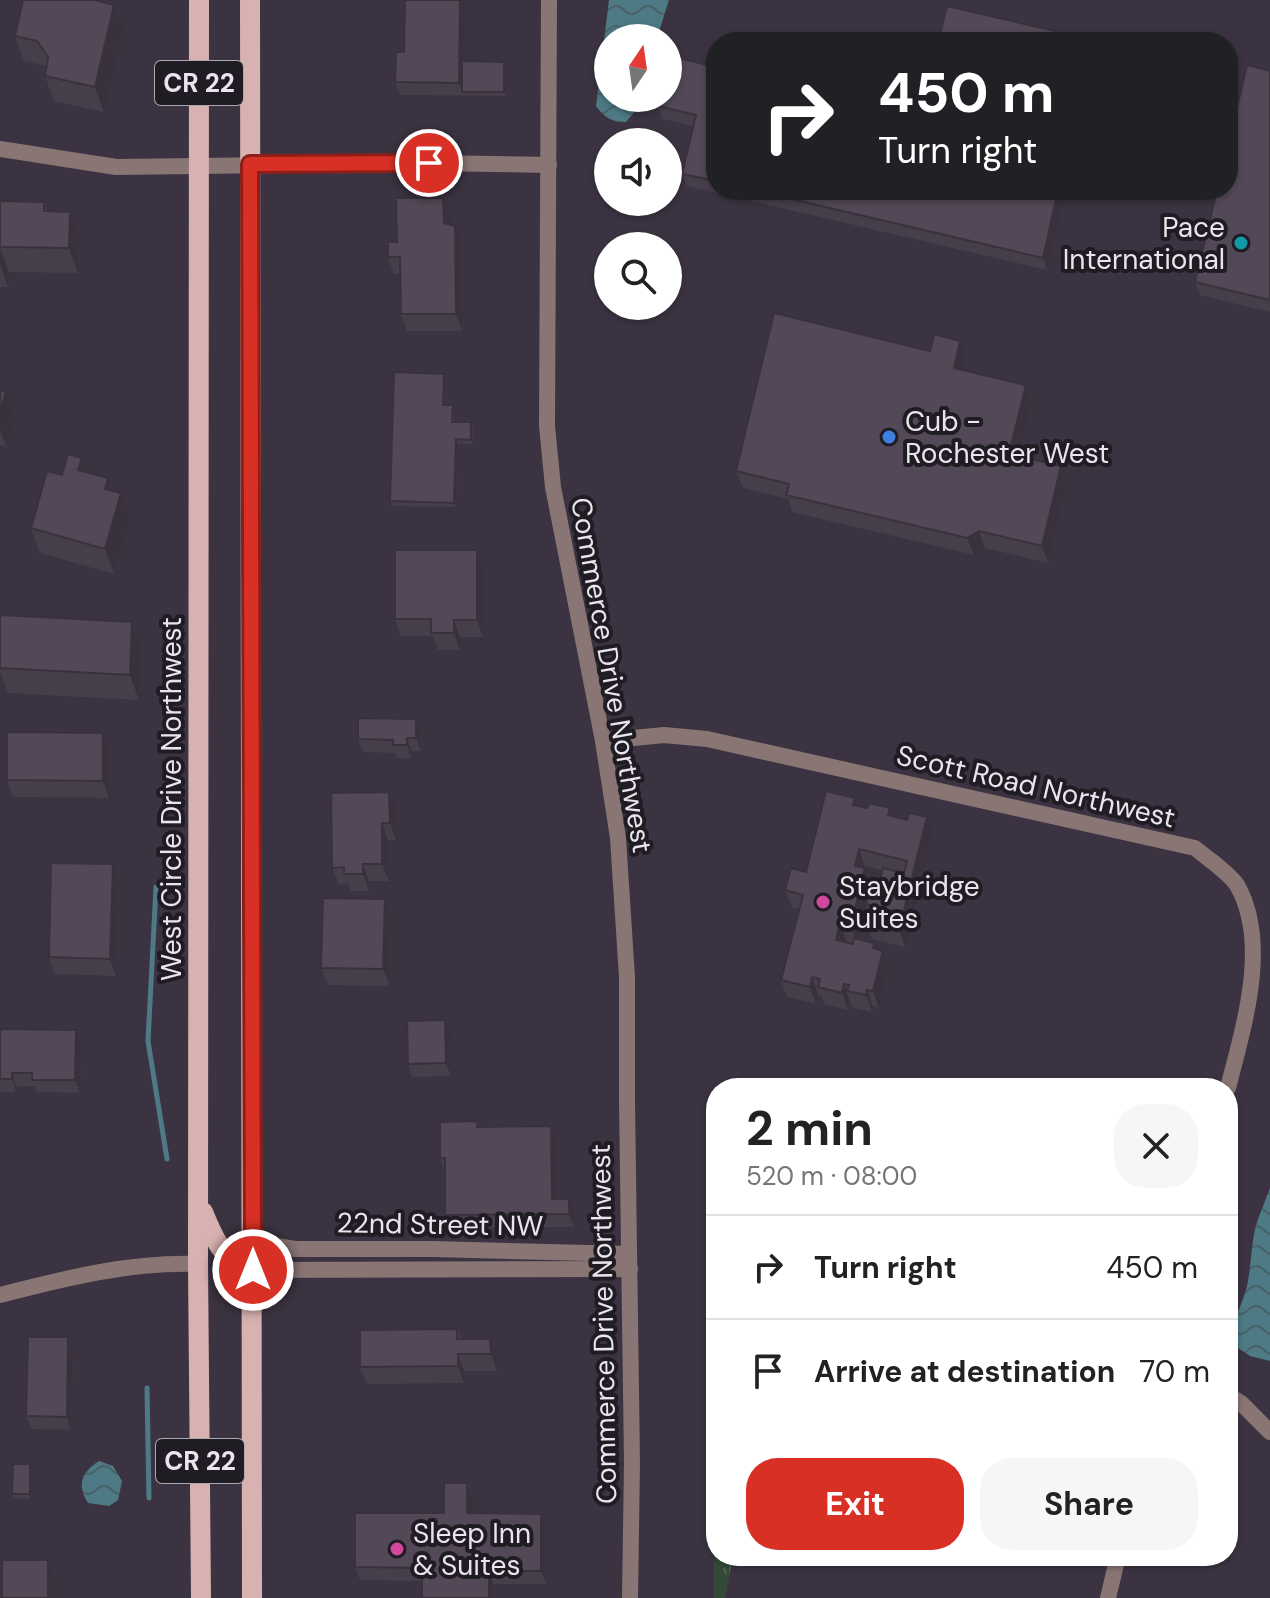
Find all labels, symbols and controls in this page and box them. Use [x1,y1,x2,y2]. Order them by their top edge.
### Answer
north arrow [594,24,682,112]
map controls [594,24,682,320]
text: 450 m [878,56,1055,129]
road number: CR 22 [155,61,243,105]
icon: right [746,64,850,168]
text: Turn right [878,127,1037,174]
button: sound [594,128,682,216]
pin [395,129,463,197]
icon: arrive [407,141,451,185]
place label: Pace International [1063,209,1225,278]
button: search [594,232,682,320]
marker: Pace International [1232,234,1250,252]
place label: Cub - Rochester West [905,403,1109,472]
marker: Cub - Rochester West [880,428,898,446]
street label: Commerce Drive Northwest [562,495,661,856]
street label: West Circle Drive Northwest [153,617,190,981]
street label: Scott Road Northwest [893,736,1179,837]
place label: Staybridge Suites [839,868,980,937]
marker: Staybridge Suites [814,893,832,911]
text: 2 min [746,1097,873,1160]
button: close [1114,1104,1198,1188]
street label: Commerce Drive Northwest [582,1144,625,1504]
text: 520 m · 08:00 [746,1159,917,1193]
street label: 22nd Street NW [336,1204,544,1245]
position arrow [211,1228,295,1312]
icon: right [746,1245,790,1289]
text: Turn right [814,1248,957,1287]
text: 450 m [1106,1248,1198,1287]
icon: arrive [746,1349,790,1393]
text: Arrive at destination [814,1352,1115,1391]
text: 70 m [1139,1352,1210,1391]
road number: CR 22 [156,1439,244,1483]
button: Exit [746,1458,964,1550]
button: Share [980,1458,1198,1550]
place label: Sleep Inn & Suites [413,1515,531,1584]
marker: Sleep Inn & Suites [388,1540,406,1558]

